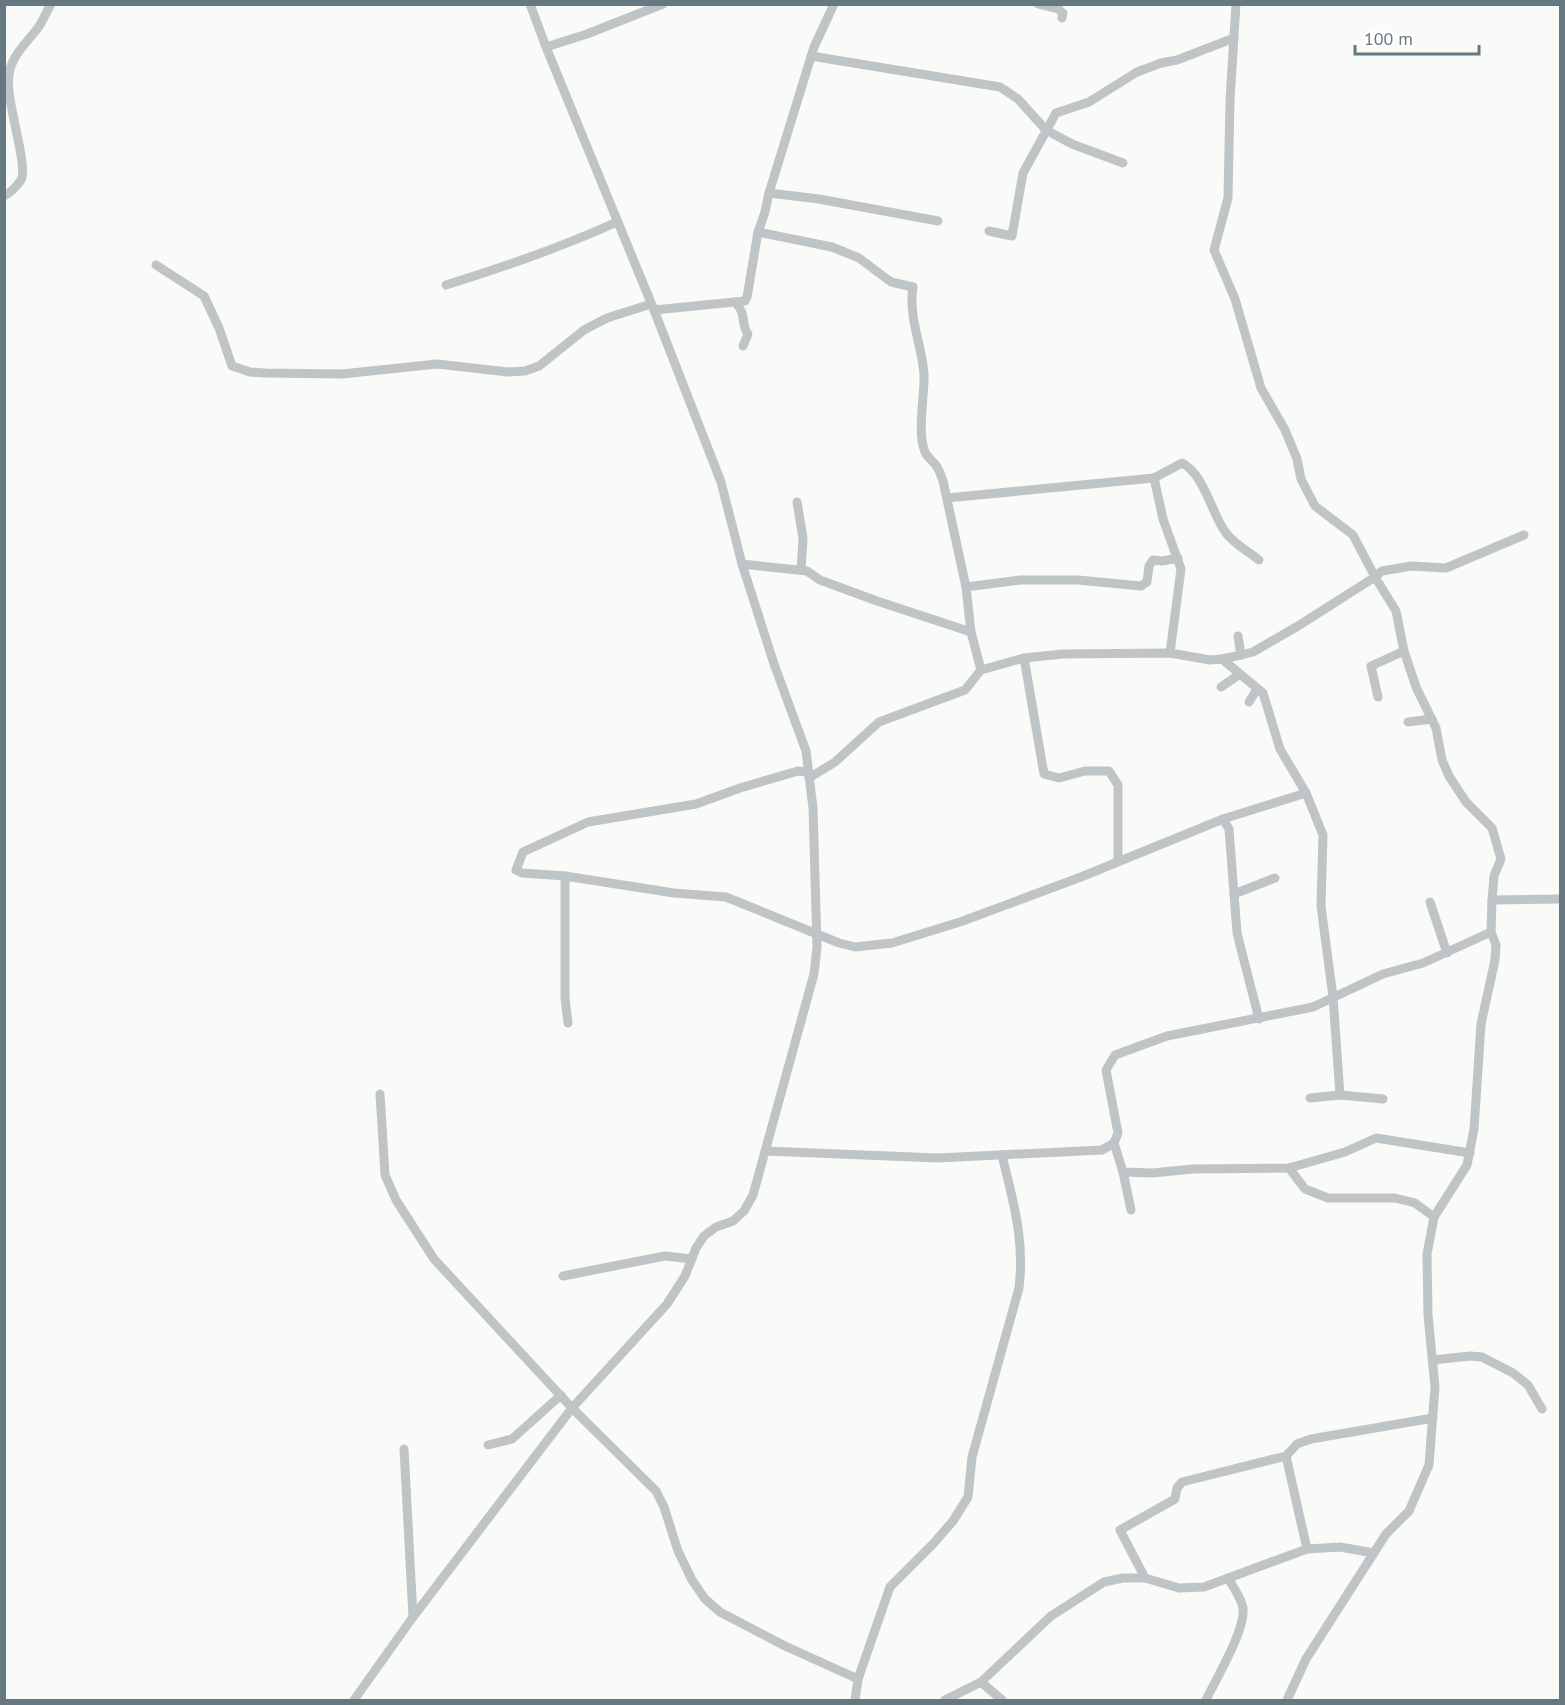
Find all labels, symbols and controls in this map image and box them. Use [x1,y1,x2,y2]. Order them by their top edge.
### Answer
scale bar [1355,18,1480,56]
text: 100 m [1364,27,1413,50]

